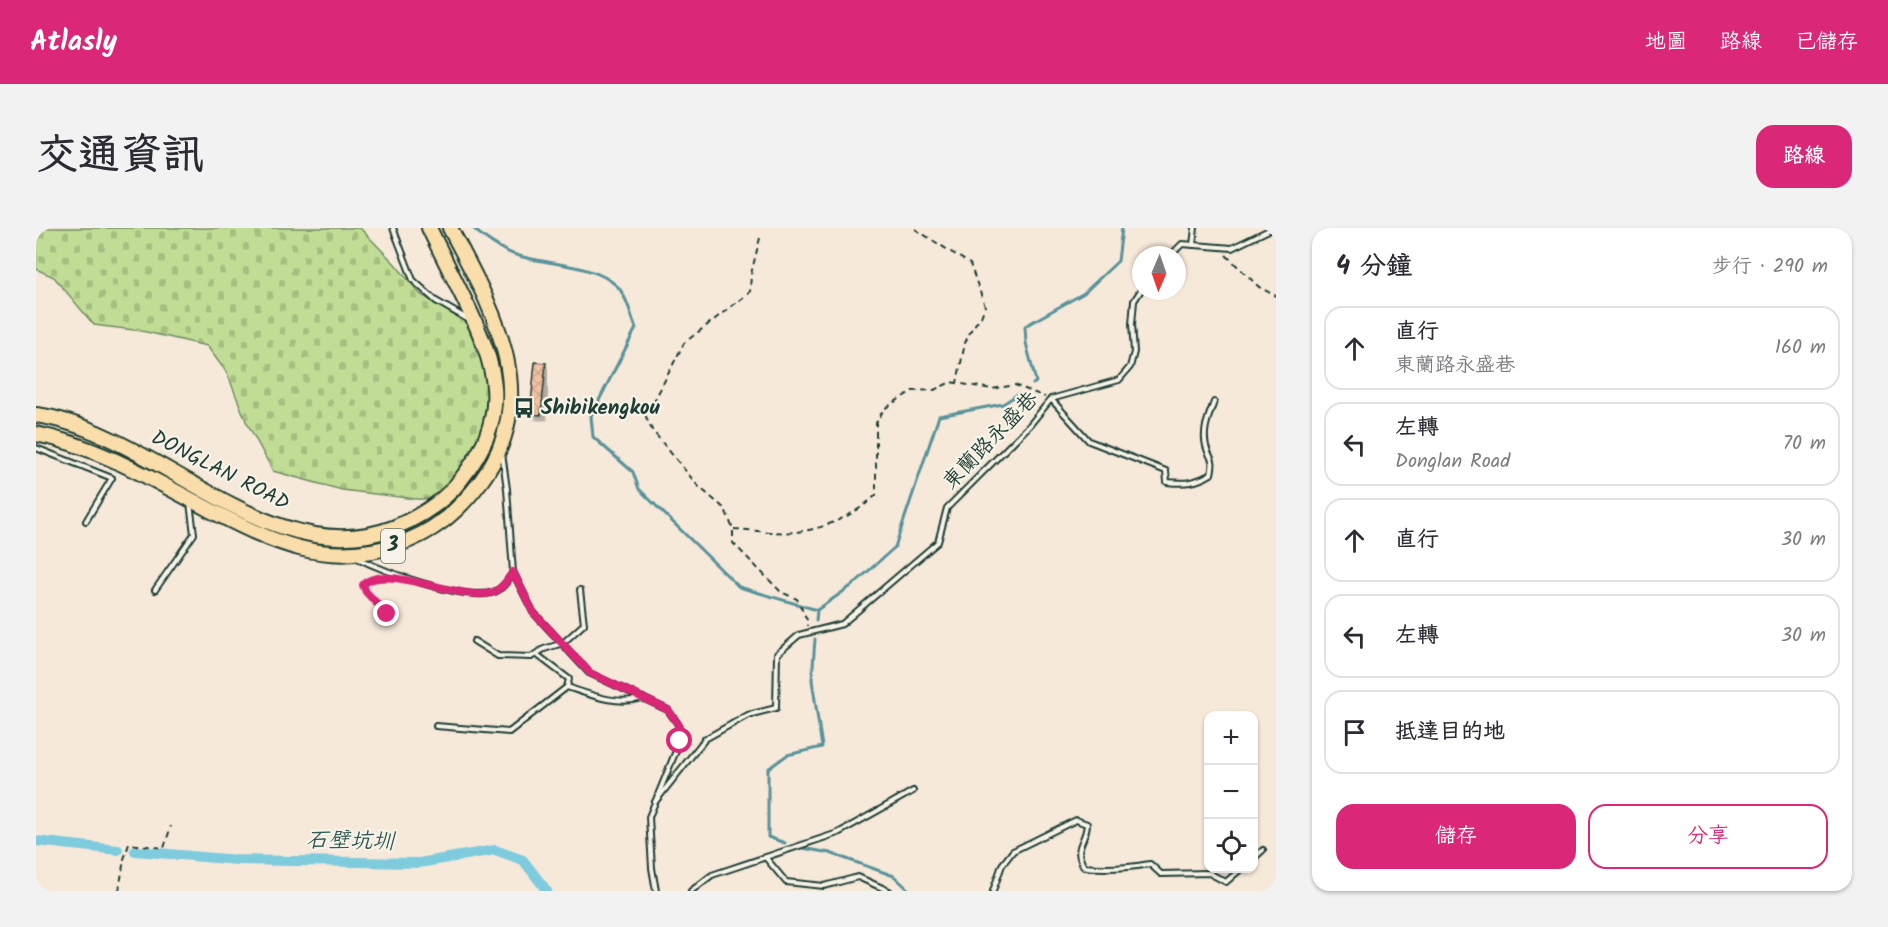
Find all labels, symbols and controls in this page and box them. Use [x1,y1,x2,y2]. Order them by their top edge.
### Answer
text: Atlasly [30,20,117,65]
text: 地圖 [1645,26,1687,59]
text: 路線 [1720,26,1762,59]
text: 已儲存 [1795,26,1858,59]
text: 交通資訊 [36,123,204,190]
button: 路線 [1756,125,1852,188]
north arrow [1132,246,1186,300]
text: 4 分鐘 [1336,246,1412,288]
text: 步行 · 290 m [1712,251,1828,283]
text: 直行 [1395,315,1439,350]
icon: ahead [1338,332,1371,365]
text: 160 m [1775,332,1826,364]
text: 東蘭路永盛巷 [1395,350,1515,382]
street label: 東蘭路永盛巷 [935,384,1047,498]
place label: Shibikengkou [541,392,661,425]
bus stop icon: Shibikengkou [512,396,536,420]
text: 左轉 [1395,411,1439,446]
street label: DONGLAN ROAD [145,422,295,520]
icon: left [1338,428,1371,461]
text: 70 m [1783,428,1826,460]
text: Donglan Road [1395,446,1510,478]
text: 直行 [1395,523,1439,558]
icon: ahead [1338,524,1371,557]
text: 30 m [1781,524,1826,556]
road number: 3 [381,529,405,563]
route end [373,600,399,626]
text: 左轉 [1395,619,1439,654]
icon: left [1338,620,1371,653]
text: 30 m [1781,620,1826,652]
map controls [1204,711,1258,873]
button: + [1204,711,1258,765]
text: 抵達目的地 [1395,715,1505,750]
icon: arrive [1338,716,1371,749]
route start [666,727,692,753]
button: − [1204,765,1258,819]
button: 儲存 [1336,804,1576,869]
button: 分享 [1588,804,1828,869]
button: locate [1204,819,1258,873]
water label: 石壁坑圳 [306,824,396,860]

